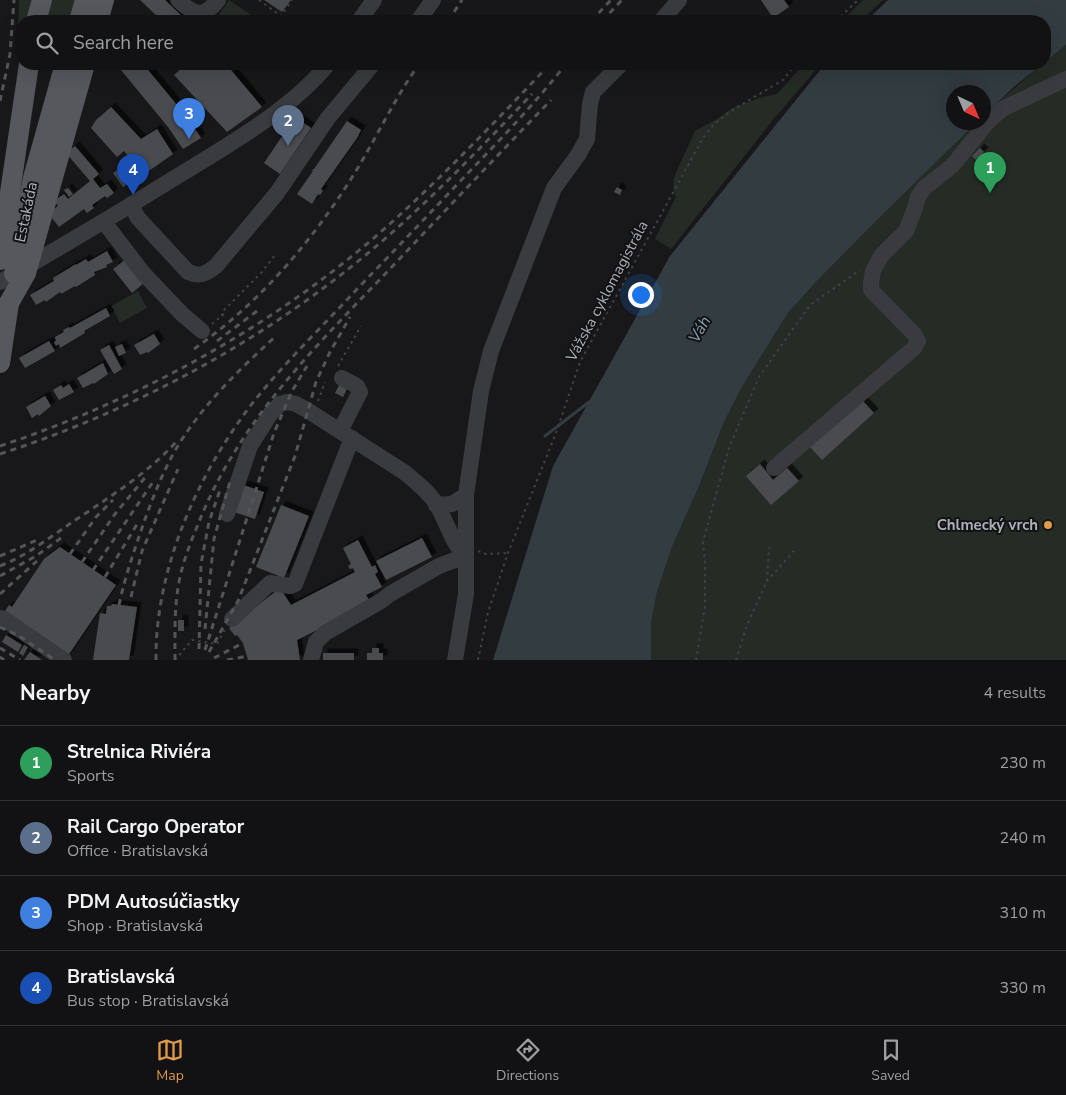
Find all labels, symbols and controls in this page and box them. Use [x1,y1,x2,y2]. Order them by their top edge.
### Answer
search box [15,15,1051,70]
icon: search [33,29,61,57]
text: Search here [73,30,174,56]
north arrow [946,85,991,130]
pin: 3 [173,98,205,139]
pin: 2 [272,105,304,146]
pin: 1 [974,152,1006,193]
pin: 4 [117,154,149,195]
street label: Estakáda [10,180,42,244]
street label: Vážska cyklomagistrála [561,217,653,366]
your location [628,282,654,308]
water label: Váh [683,312,716,347]
place label: Chlmecký vrch [937,515,1038,535]
marker: Chlmecký vrch [1042,519,1054,531]
text: Nearby [20,679,90,707]
text: 4 results [984,682,1046,704]
text: Strelnica Riviéra [67,739,211,765]
text: 1 [31,752,41,774]
text: 230 m [999,752,1046,774]
text: Sports [67,765,115,787]
text: Rail Cargo Operator [67,814,244,840]
text: 2 [31,827,41,849]
text: 240 m [999,827,1046,849]
text: Office · Bratislavská [67,840,208,862]
text: PDM Autosúčiastky [67,889,240,915]
text: 3 [31,902,41,924]
text: 310 m [999,902,1046,924]
text: Shop · Bratislavská [67,915,203,937]
text: Bratislavská [67,964,175,990]
text: 4 [31,977,41,999]
text: 330 m [999,977,1046,999]
text: Bus stop · Bratislavská [67,990,229,1012]
tab: Map [156,1036,184,1085]
tab: Directions [496,1036,559,1085]
tab: Saved [871,1036,910,1085]

